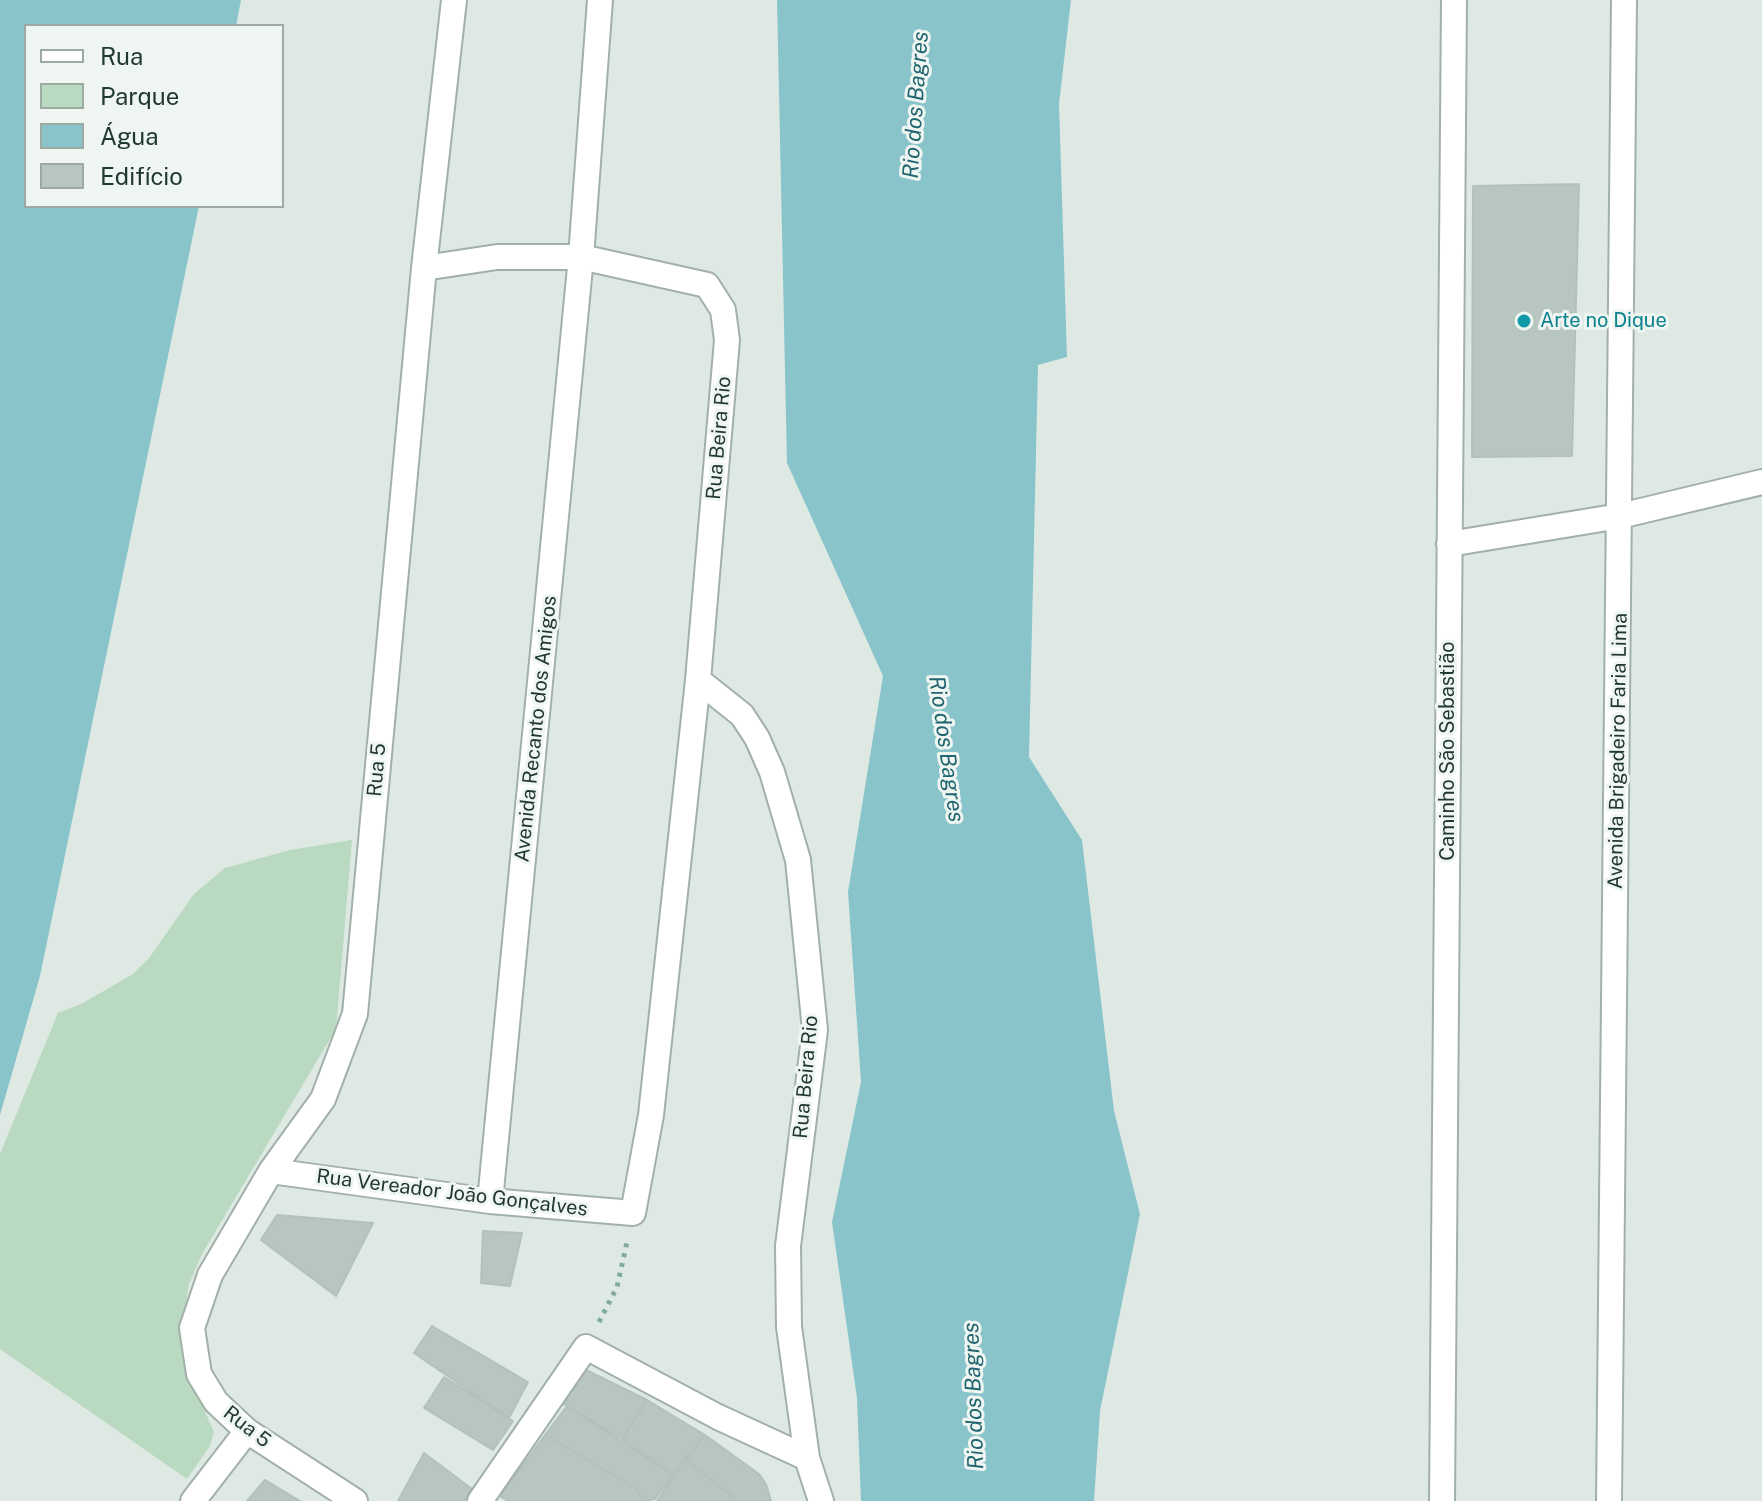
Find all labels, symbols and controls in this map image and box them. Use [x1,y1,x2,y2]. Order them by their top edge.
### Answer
legend [24,24,284,208]
water label: Rio dos Bagres [898,31,934,179]
text: Rua [100,42,143,70]
text: Parque [100,82,179,110]
text: Água [100,122,158,150]
text: Edifício [100,162,183,190]
place label: Arte no Dique [1540,309,1667,333]
marker: Arte no Dique [1515,312,1533,330]
street label: Rua Beira Rio [702,375,736,501]
street label: Avenida Recanto dos Amigos [510,595,562,863]
street label: Avenida Brigadeiro Faria Lima [1604,613,1632,889]
street label: Caminho São Sebastião [1436,641,1460,861]
water label: Rio dos Bagres [923,674,969,824]
street label: Rua 5 [363,742,391,798]
street label: Rua Beira Rio [789,1014,823,1140]
street label: Rua Vereador João Gonçalves [315,1164,589,1222]
water label: Rio dos Bagres [958,1322,990,1470]
street label: Rua 5 [218,1401,276,1453]

